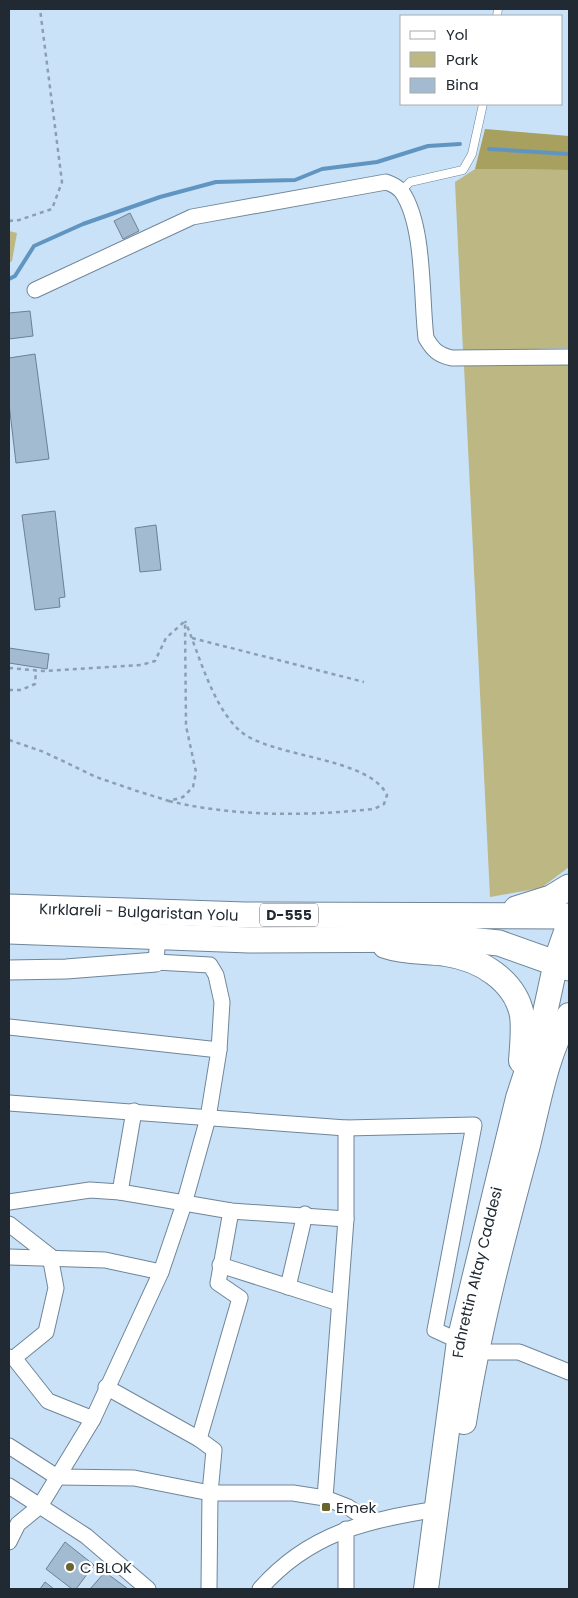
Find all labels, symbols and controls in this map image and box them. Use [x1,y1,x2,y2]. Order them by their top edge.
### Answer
legend [400,15,563,105]
text: Yol [446,24,468,45]
text: Park [446,49,478,70]
text: Bina [446,74,479,95]
street label: Kırklareli - Bulgaristan Yolu [39,898,239,925]
road number: D-555 [260,904,318,926]
street label: Fahrettin Altay Caddesi [446,1185,507,1359]
place label: Emek [336,1497,376,1518]
marker: Emek [320,1501,332,1513]
place label: C BLOK [80,1557,132,1578]
marker: C BLOK [64,1561,76,1573]

